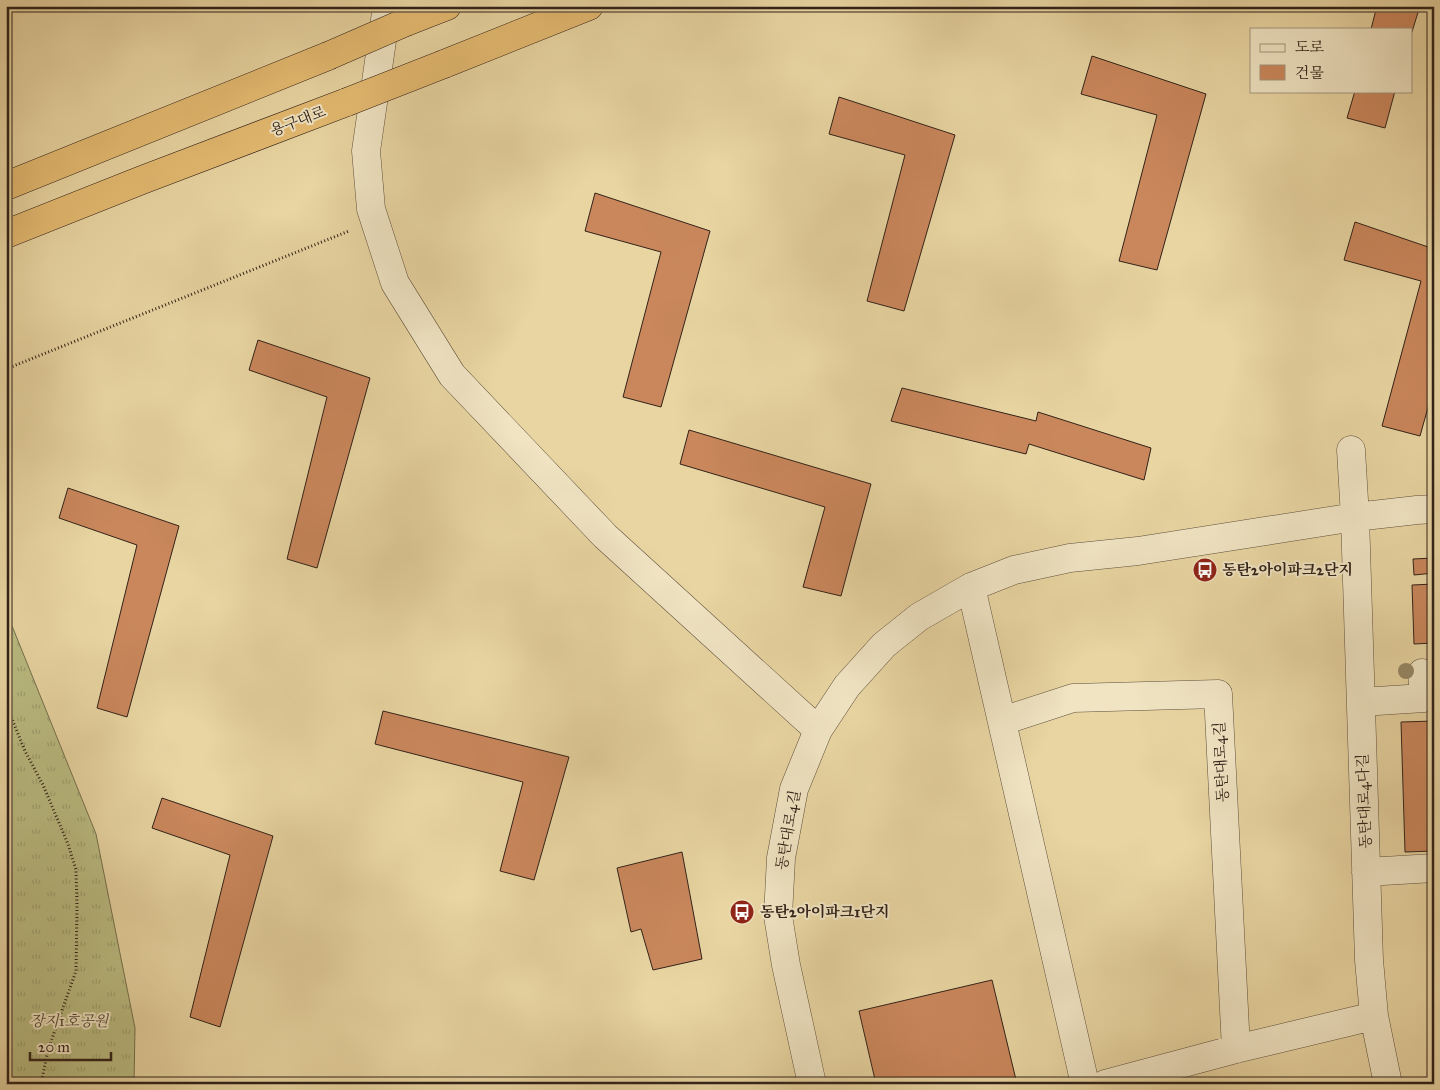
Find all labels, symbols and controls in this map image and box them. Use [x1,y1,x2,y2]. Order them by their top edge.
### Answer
legend [1250,28,1412,92]
text: 도로 [1295,38,1324,56]
text: 건물 [1295,64,1324,82]
street label: 용구대로 [268,102,329,140]
bus stop icon: 동탄2아이파크2단지 [1192,557,1218,583]
place label: 동탄2아이파크2단지 [1222,561,1353,579]
street label: 동탄대로4길 [1210,721,1232,803]
street label: 동탄대로4다길 [1353,753,1375,849]
street label: 동탄대로4길 [772,789,804,871]
bus stop icon: 동탄2아이파크1단지 [729,899,755,925]
place label: 동탄2아이파크1단지 [760,903,889,921]
park label: 장지1호공원 [30,1012,110,1030]
scale bar [30,1030,111,1062]
text: 20 m [38,1038,70,1056]

